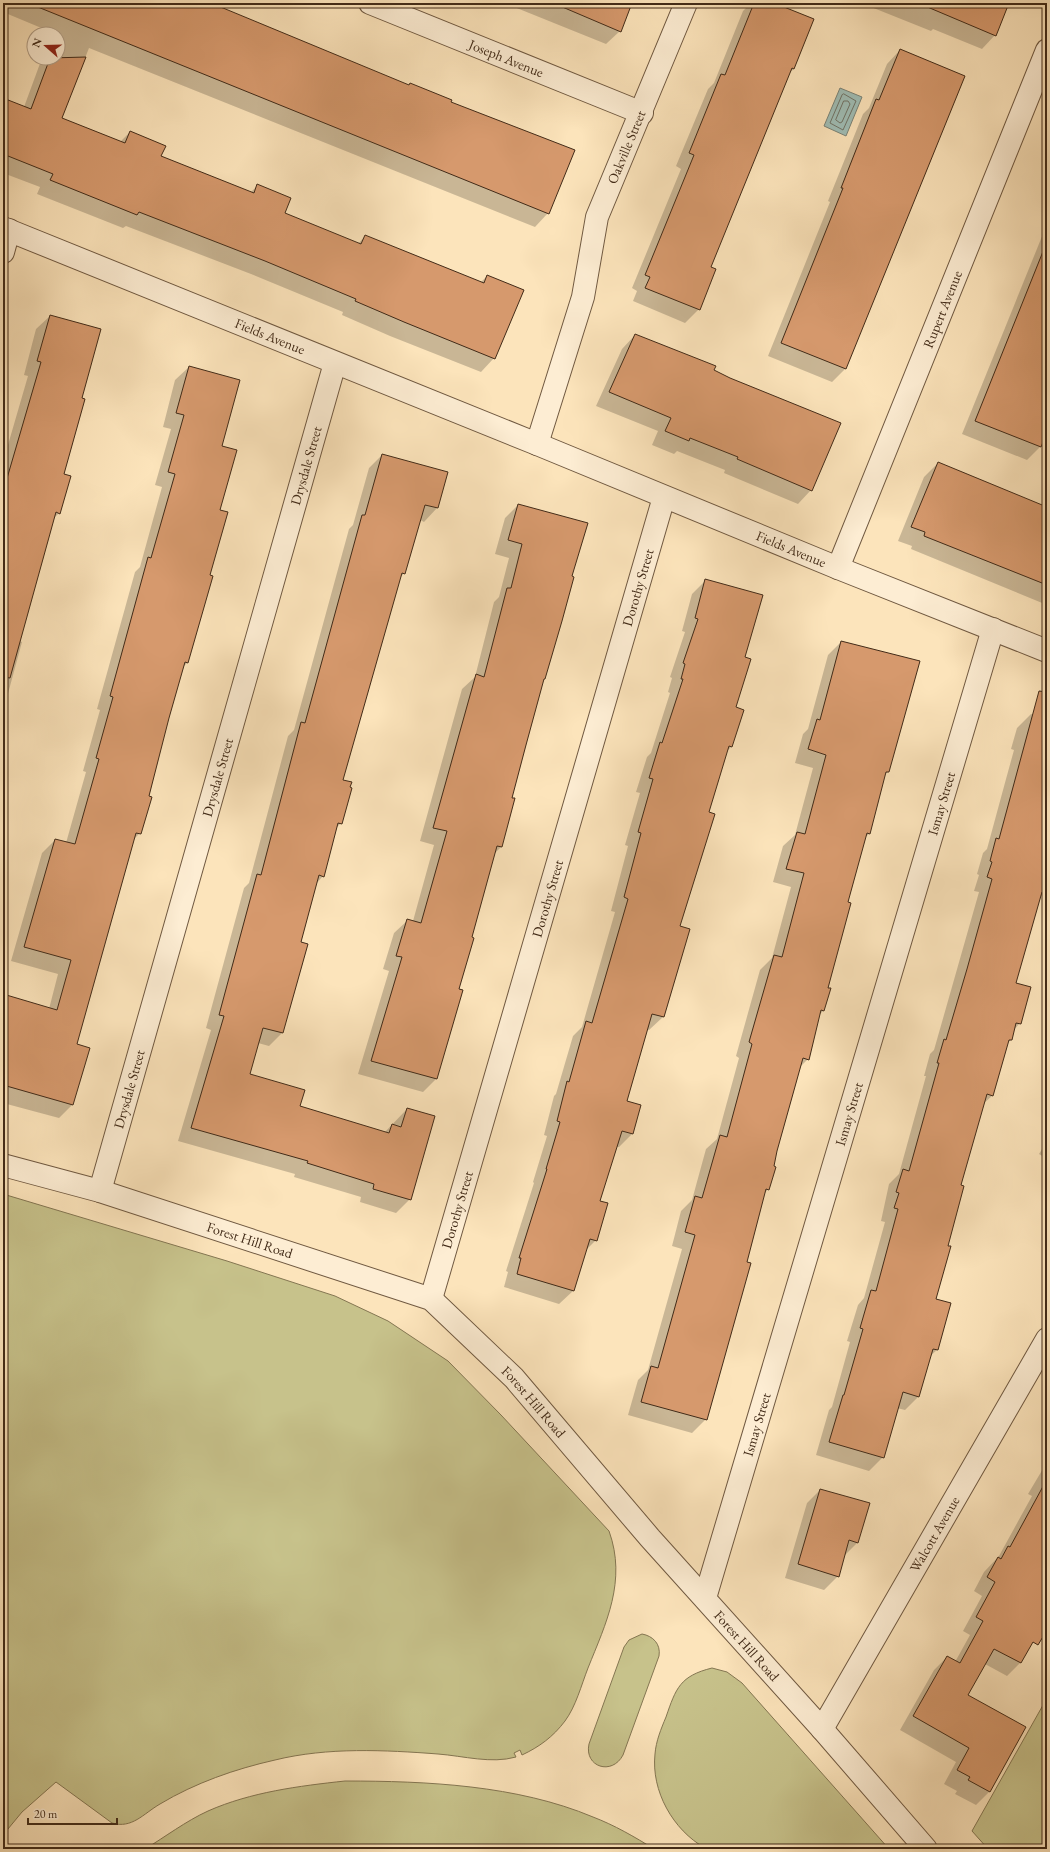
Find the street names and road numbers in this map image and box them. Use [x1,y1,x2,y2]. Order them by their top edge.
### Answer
street label: Joseph Avenue [465,35,547,81]
street label: Oakville Street [603,107,650,187]
street label: Rupert Avenue [919,267,966,351]
street label: Fields Avenue [232,314,308,358]
street label: Drysdale Street [286,424,326,507]
street label: Fields Avenue [754,526,829,571]
street label: Dorothy Street [618,546,658,628]
street label: Drysdale Street [198,735,237,819]
street label: Ismay Street [923,769,959,837]
street label: Dorothy Street [528,857,567,939]
street label: Drysdale Street [109,1047,149,1130]
street label: Ismay Street [831,1079,867,1148]
street label: Dorothy Street [437,1168,477,1251]
street label: Forest Hill Road [205,1217,296,1263]
street label: Forest Hill Road [498,1362,570,1442]
street label: Ismay Street [739,1390,775,1458]
street label: Walcott Avenue [905,1492,964,1575]
street label: Forest Hill Road [710,1606,784,1685]

